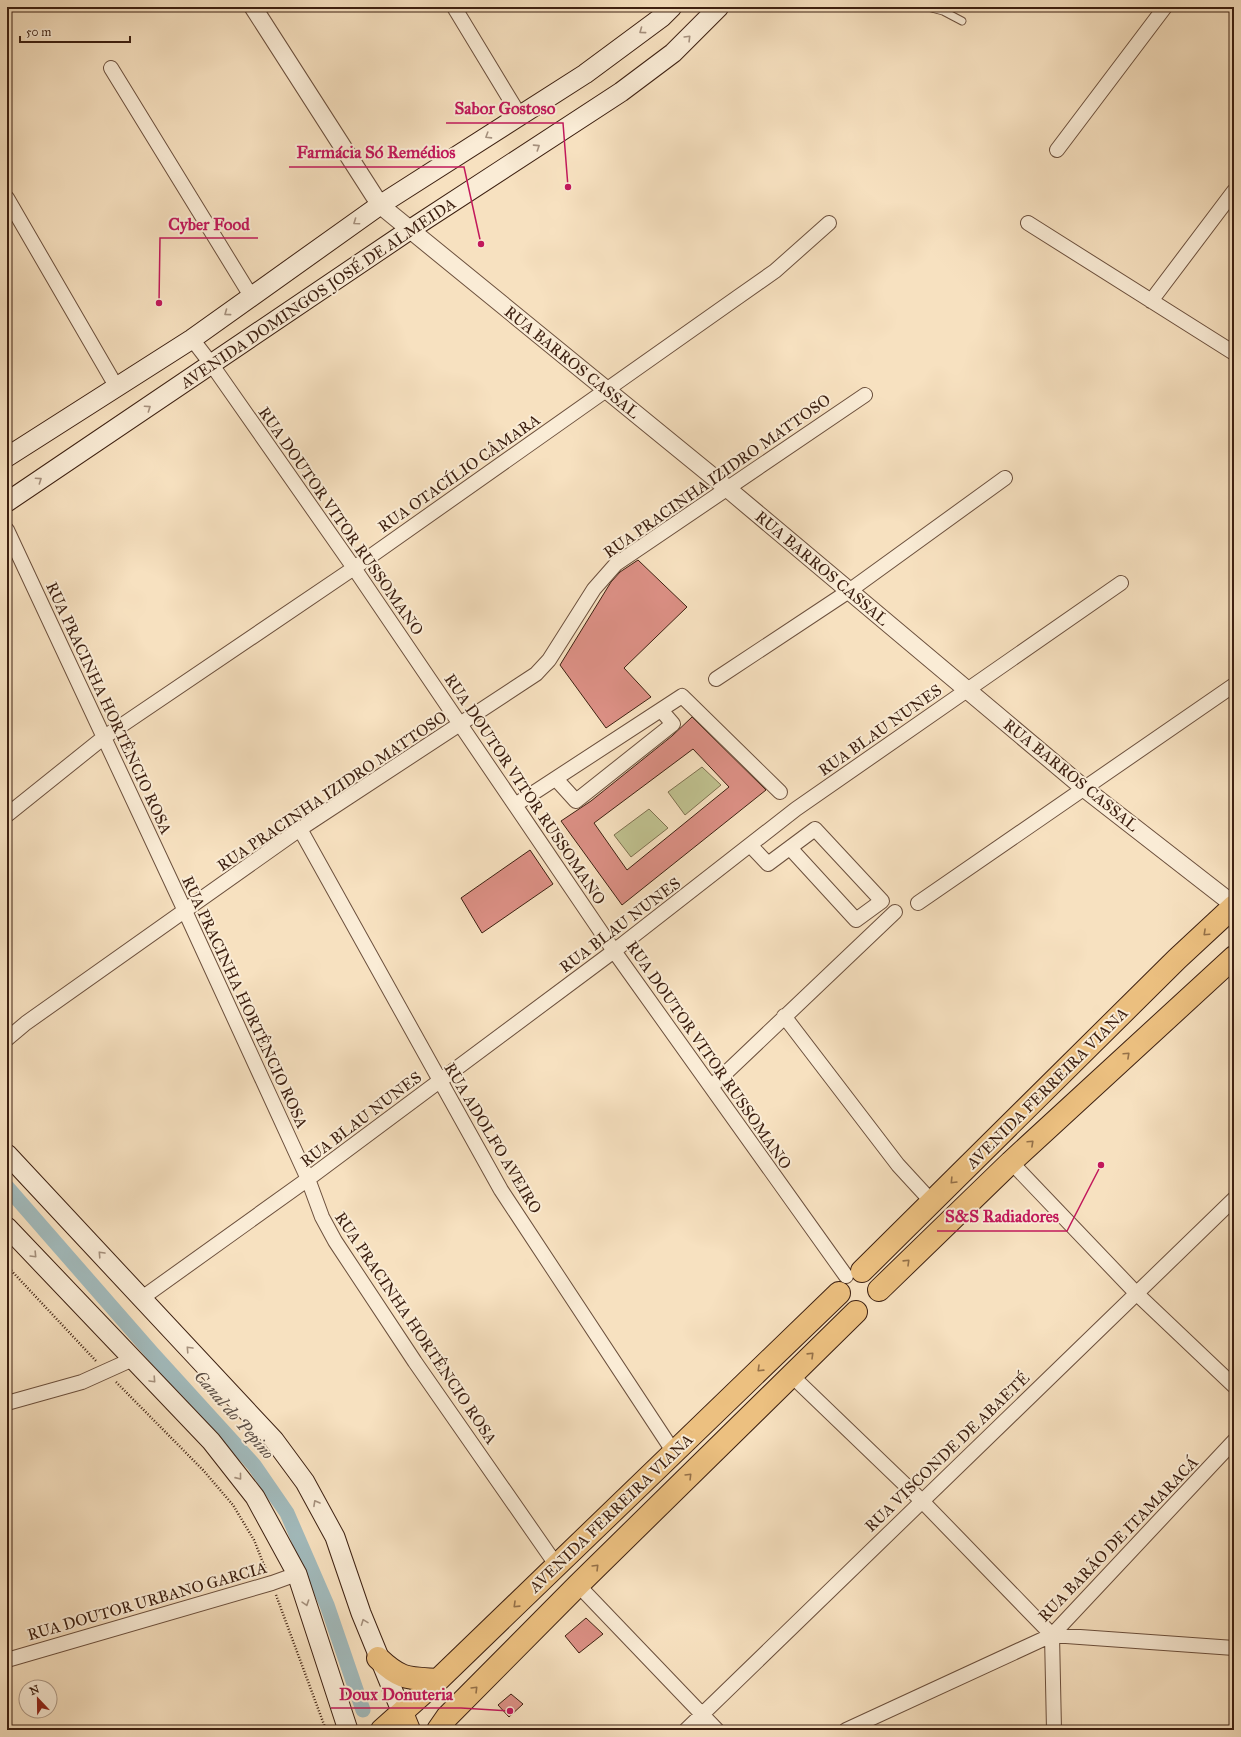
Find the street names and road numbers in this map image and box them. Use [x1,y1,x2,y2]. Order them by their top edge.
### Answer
street label: AVENIDA DOMINGOS JOSÉ DE ALMEIDA [175,192,460,394]
street label: RUA BARROS CASSAL [501,302,643,422]
street label: RUA PRACINHA IZIDRO MATTOSO [600,390,834,562]
street label: RUA DOUTOR VITOR RUSSOMANO [255,403,427,639]
street label: RUA OTACÍLIO CÂMARA [373,408,544,536]
street label: RUA BARROS CASSAL [752,507,893,629]
street label: RUA PRACINHA HORTÊNCIO ROSA [42,578,177,837]
street label: RUA DOUTOR VITOR RUSSOMANO [440,670,610,908]
street label: RUA BLAU NUNES [815,680,945,780]
street label: RUA PRACINHA IZIDRO MATTOSO [214,707,450,875]
street label: RUA BARROS CASSAL [1000,715,1142,835]
street label: RUA PRACINHA HORTÊNCIO ROSA [178,872,313,1131]
street label: RUA BLAU NUNES [556,873,684,977]
street label: RUA DOUTOR VITOR RUSSOMANO [623,937,795,1173]
street label: AVENIDA FERREIRA VIANA [962,1003,1132,1173]
street label: RUA ADOLFO AVEIRO [440,1059,546,1217]
street label: RUA BLAU NUNES [297,1067,425,1171]
street label: RUA PRACINHA HORTÊNCIO ROSA [331,1208,502,1448]
street label: RUA VISCONDE DE ABAETÉ [859,1367,1033,1536]
street label: AVENIDA FERREIRA VIANA [524,1429,697,1597]
street label: RUA BARÃO DE ITAMARACÁ [1033,1452,1202,1625]
street label: RUA DOUTOR URBANO GARCIA [25,1558,269,1644]

